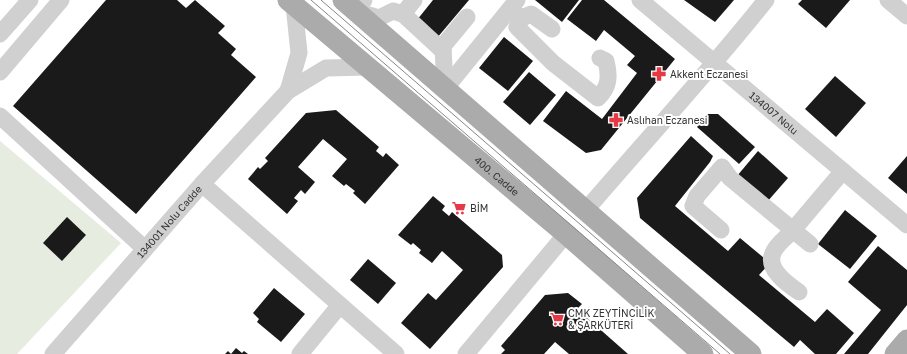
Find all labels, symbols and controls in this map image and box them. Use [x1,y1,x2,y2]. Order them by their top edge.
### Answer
pharmacy icon: Akkent Eczanesi [651,66,667,82]
place label: Akkent Eczanesi [670,68,748,80]
street label: 134007 Nolu [747,89,801,137]
pharmacy icon: Aslıhan Eczanesi [608,112,624,128]
place label: Aslıhan Eczanesi [627,114,707,126]
street label: 400. Cadde [472,154,522,198]
street label: 134001 Nolu Cadde [134,183,204,260]
supermarket icon: BİM [451,200,467,216]
place label: BİM [470,201,488,214]
place label: CMK ZEYTİNCİLİK & ŞARKÜTERİ [568,306,654,331]
supermarket icon: CMK ZEYTİNCİLİK & ŞARKÜTERİ [549,311,565,327]

